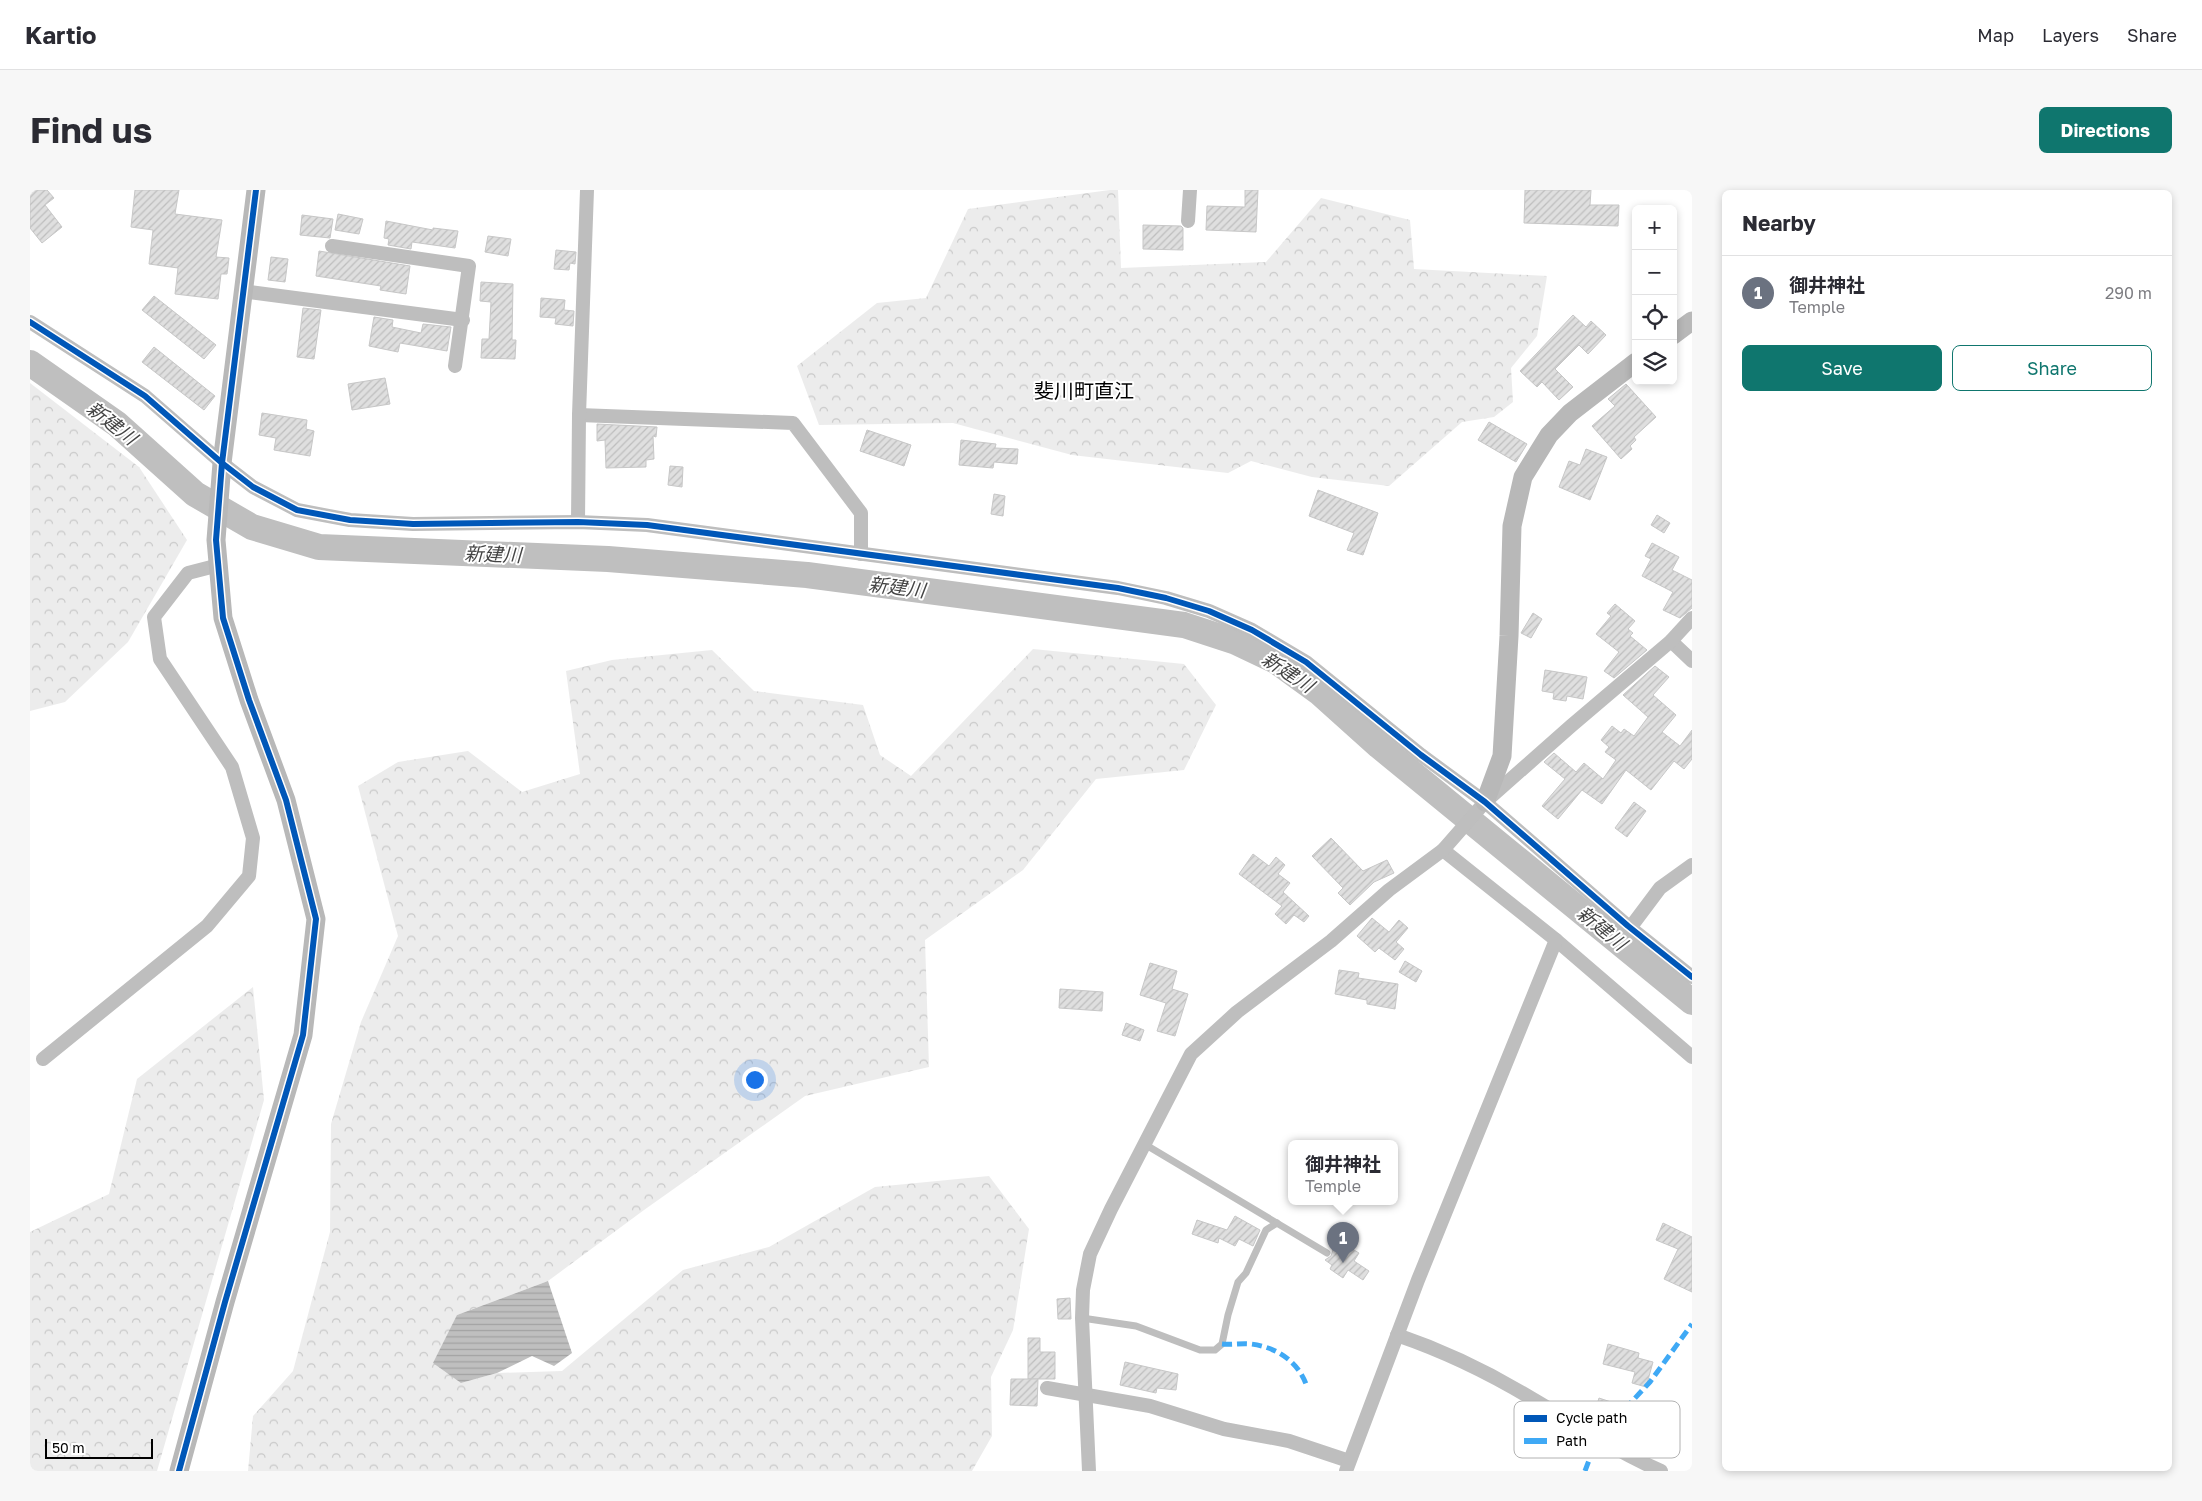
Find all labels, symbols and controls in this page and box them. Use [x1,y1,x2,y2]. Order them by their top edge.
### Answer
text: Kartio [25,20,97,49]
text: Map [1977,24,2014,46]
text: Layers [2042,24,2099,46]
text: Share [2127,24,2177,46]
button: Directions [2039,107,2172,153]
text: Find us [30,109,152,151]
map controls [1632,205,1677,385]
button: + [1632,205,1677,250]
text: Nearby [1742,210,1816,236]
button: − [1632,250,1677,295]
text: 御井神社 [1789,273,1865,296]
text: 1 [1754,283,1762,303]
text: 290 m [2105,283,2152,303]
button: locate [1632,295,1677,340]
text: Temple [1789,297,1845,317]
button: layers [1632,340,1677,385]
button: Save [1742,345,1942,391]
button: Share [1952,345,2152,391]
district label: 斐川町直江 [1034,378,1134,402]
water label: 新建川 [83,396,143,450]
water label: 新建川 [464,541,524,566]
water label: 新建川 [867,572,929,602]
water label: 新建川 [1258,646,1320,698]
water label: 新建川 [1573,901,1633,956]
your location [742,1067,768,1093]
popup [1288,1140,1398,1205]
text: 御井神社 [1305,1152,1381,1175]
text: Temple [1305,1176,1361,1196]
pin: 1 [1327,1222,1359,1263]
legend [1514,1401,1680,1458]
text: Cycle path [1556,1409,1627,1426]
text: Path [1556,1432,1587,1449]
scale bar [45,1436,152,1459]
text: 50 m [52,1439,85,1456]

